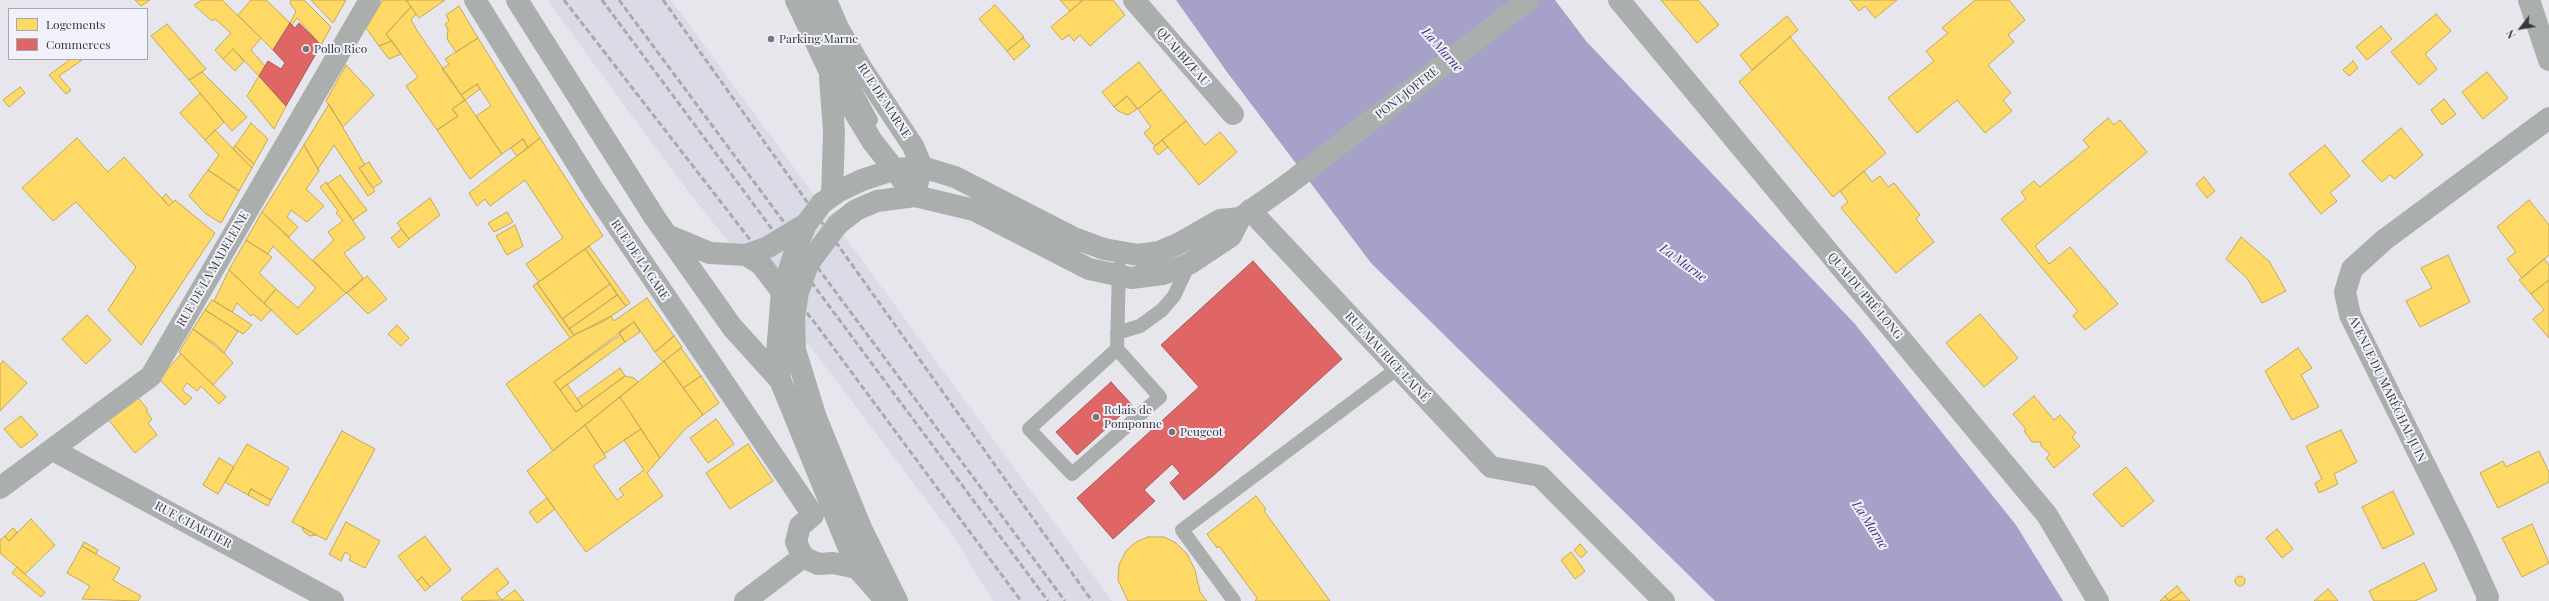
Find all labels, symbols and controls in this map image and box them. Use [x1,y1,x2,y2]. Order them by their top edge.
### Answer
legend [8,8,148,60]
north arrow [2501,8,2541,48]
text: Logements [46,16,105,32]
street label: QUAI BIZEAU [1154,25,1212,89]
water label: La Marne [1418,25,1466,75]
text: N [2502,27,2519,42]
place label: Parking Marne [779,32,858,46]
marker: Parking Marne [766,34,776,44]
text: Commerces [46,36,111,52]
place label: Pollo Rico [314,42,367,56]
marker: Pollo Rico [301,44,311,54]
street label: RUE DE MARNE [854,61,914,141]
street label: PONT JOFFRE [1373,64,1441,122]
street label: RUE DE LA MADELEINE [174,209,252,329]
street label: RUE DE LA GARE [608,217,672,303]
water label: La Marne [1657,241,1709,285]
street label: QUAI DU PRÉ LONG [1825,250,1905,342]
street label: RUE MAURICE LAINÉ [1342,309,1432,405]
street label: AVENUE DU MARÉCHAL JUIN [2345,314,2429,464]
place label: Relais de Pomponne [1104,403,1162,431]
marker: Relais de Pomponne [1091,412,1101,422]
place label: Peugeot [1180,425,1223,439]
marker: Peugeot [1167,427,1177,437]
water label: La Marne [1849,498,1891,552]
street label: RUE CHARTIER [152,499,234,551]

